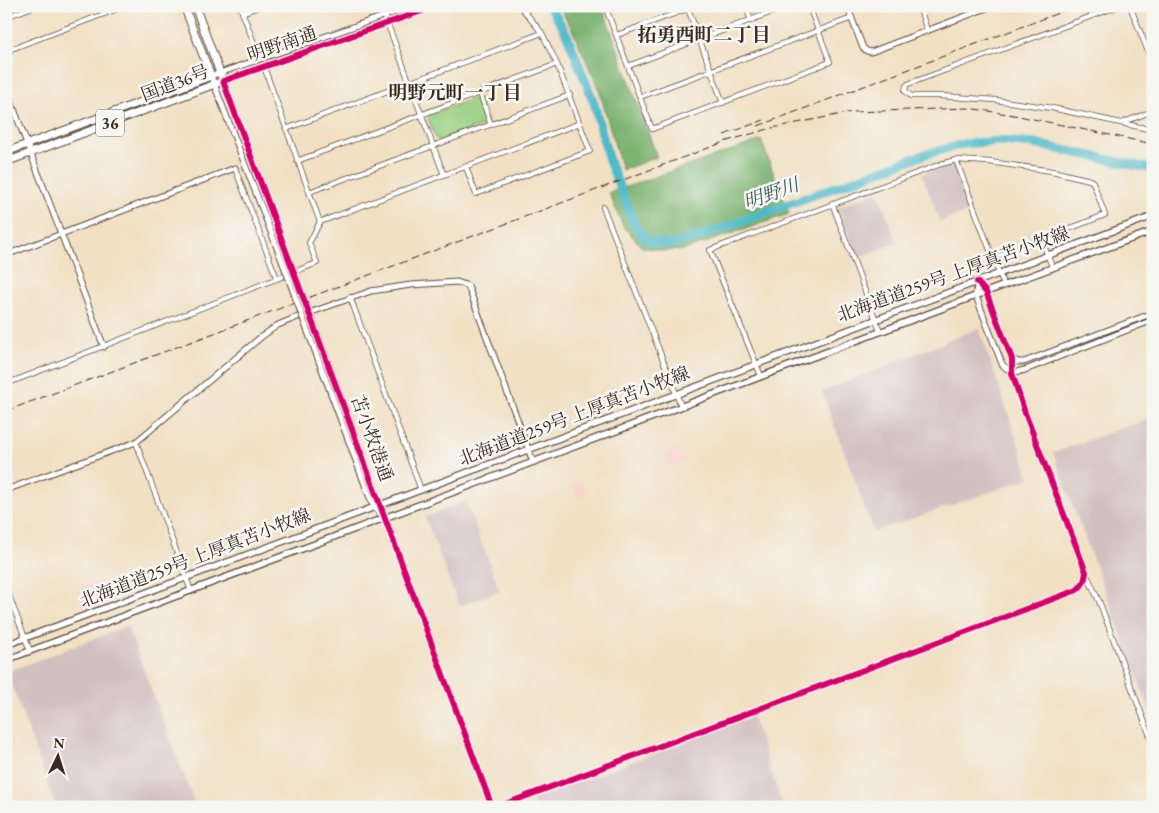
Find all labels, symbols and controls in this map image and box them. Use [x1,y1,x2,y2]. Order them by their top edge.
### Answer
street label: 明野南通 [244,21,320,66]
district label: 拓勇西町二丁目 [637,22,771,47]
street label: 国道36号 [137,59,212,106]
district label: 明野元町一丁目 [388,80,522,105]
road number: 36 [96,110,124,136]
water label: 明野川 [740,171,804,215]
street label: 北海道道259号 上厚真苫小牧線 [834,221,1072,326]
street label: 北海道道259号 上厚真苫小牧線 [455,361,693,470]
street label: 苫小牧港通 [346,392,399,484]
street label: 北海道道259号 上厚真苫小牧線 [76,503,314,612]
north arrow [32,730,82,780]
text: N [53,734,66,752]

